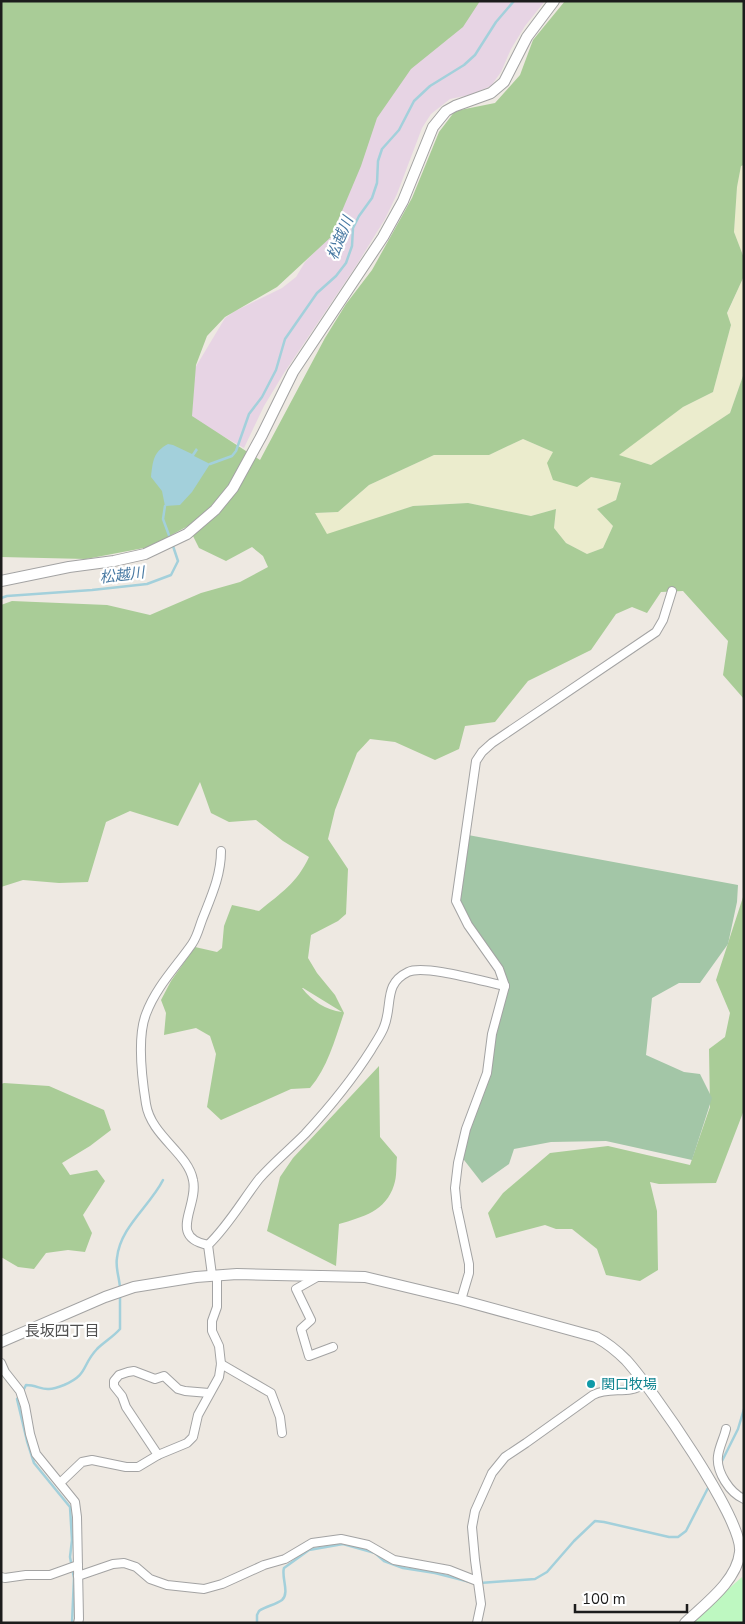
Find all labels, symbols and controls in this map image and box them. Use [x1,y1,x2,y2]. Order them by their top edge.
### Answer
water label: 松越川 [322,212,358,263]
water label: 松越川 [98,562,148,588]
district label: 長坂四丁目 [24,1321,100,1341]
place label: 関口牧場 [601,1375,657,1394]
marker: 関口牧場 [585,1378,597,1390]
scale bar [575,1582,688,1614]
text: 100 m [582,1589,626,1609]

